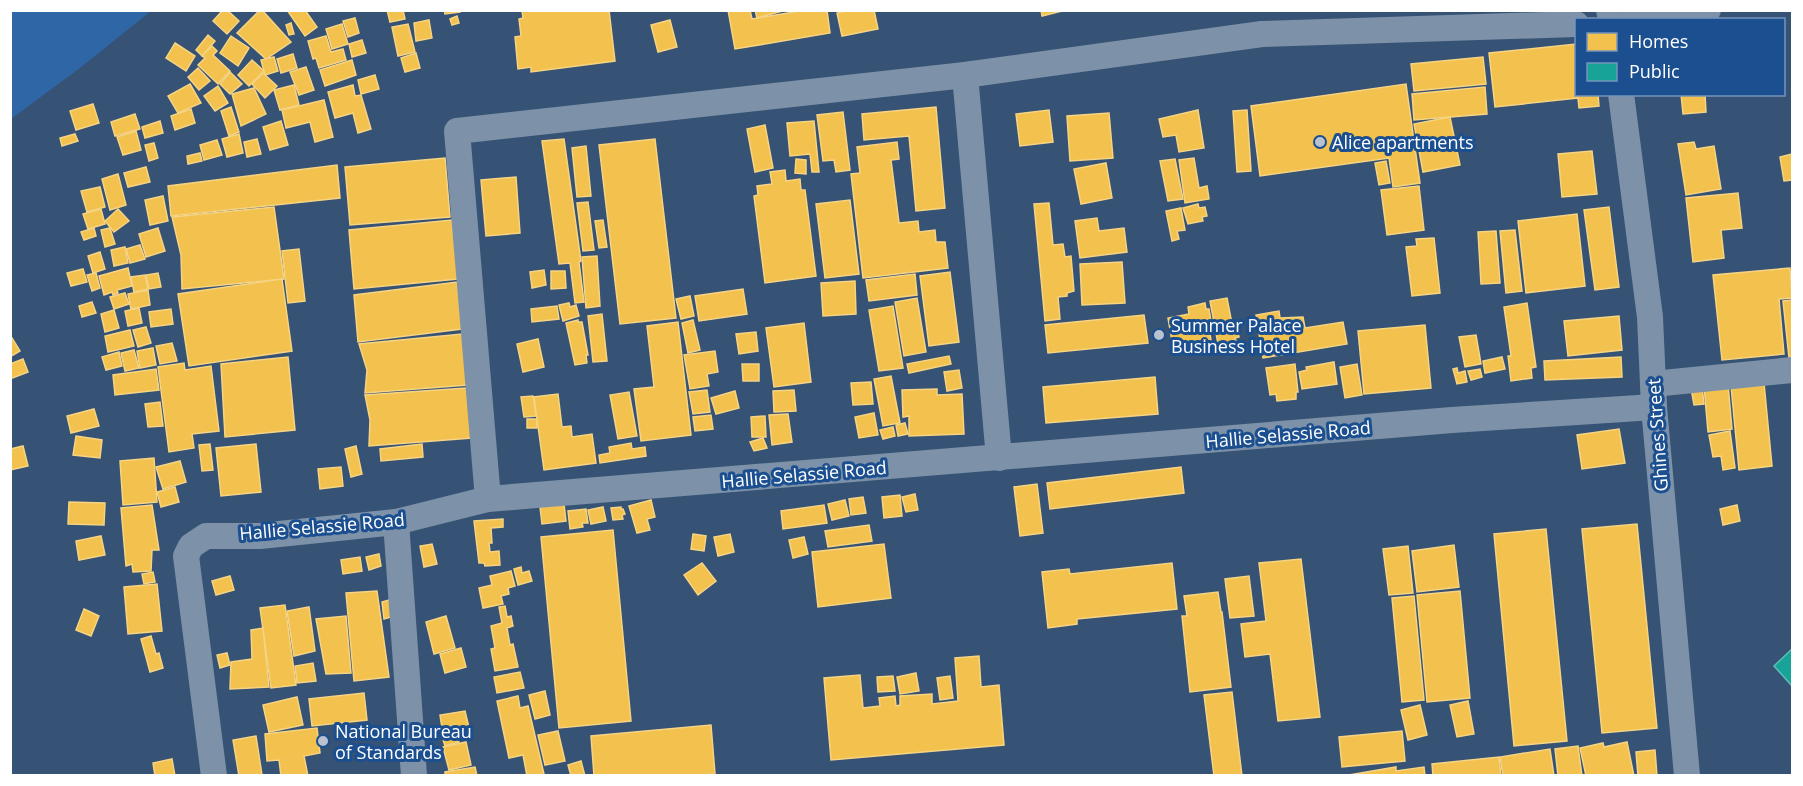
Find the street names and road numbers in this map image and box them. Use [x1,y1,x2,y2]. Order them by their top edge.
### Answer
street label: Ghines Street [1641,378,1673,492]
street label: Hallie Selassie Road [1204,415,1372,453]
street label: Hallie Selassie Road [720,455,888,493]
street label: Hallie Selassie Road [238,507,406,545]

